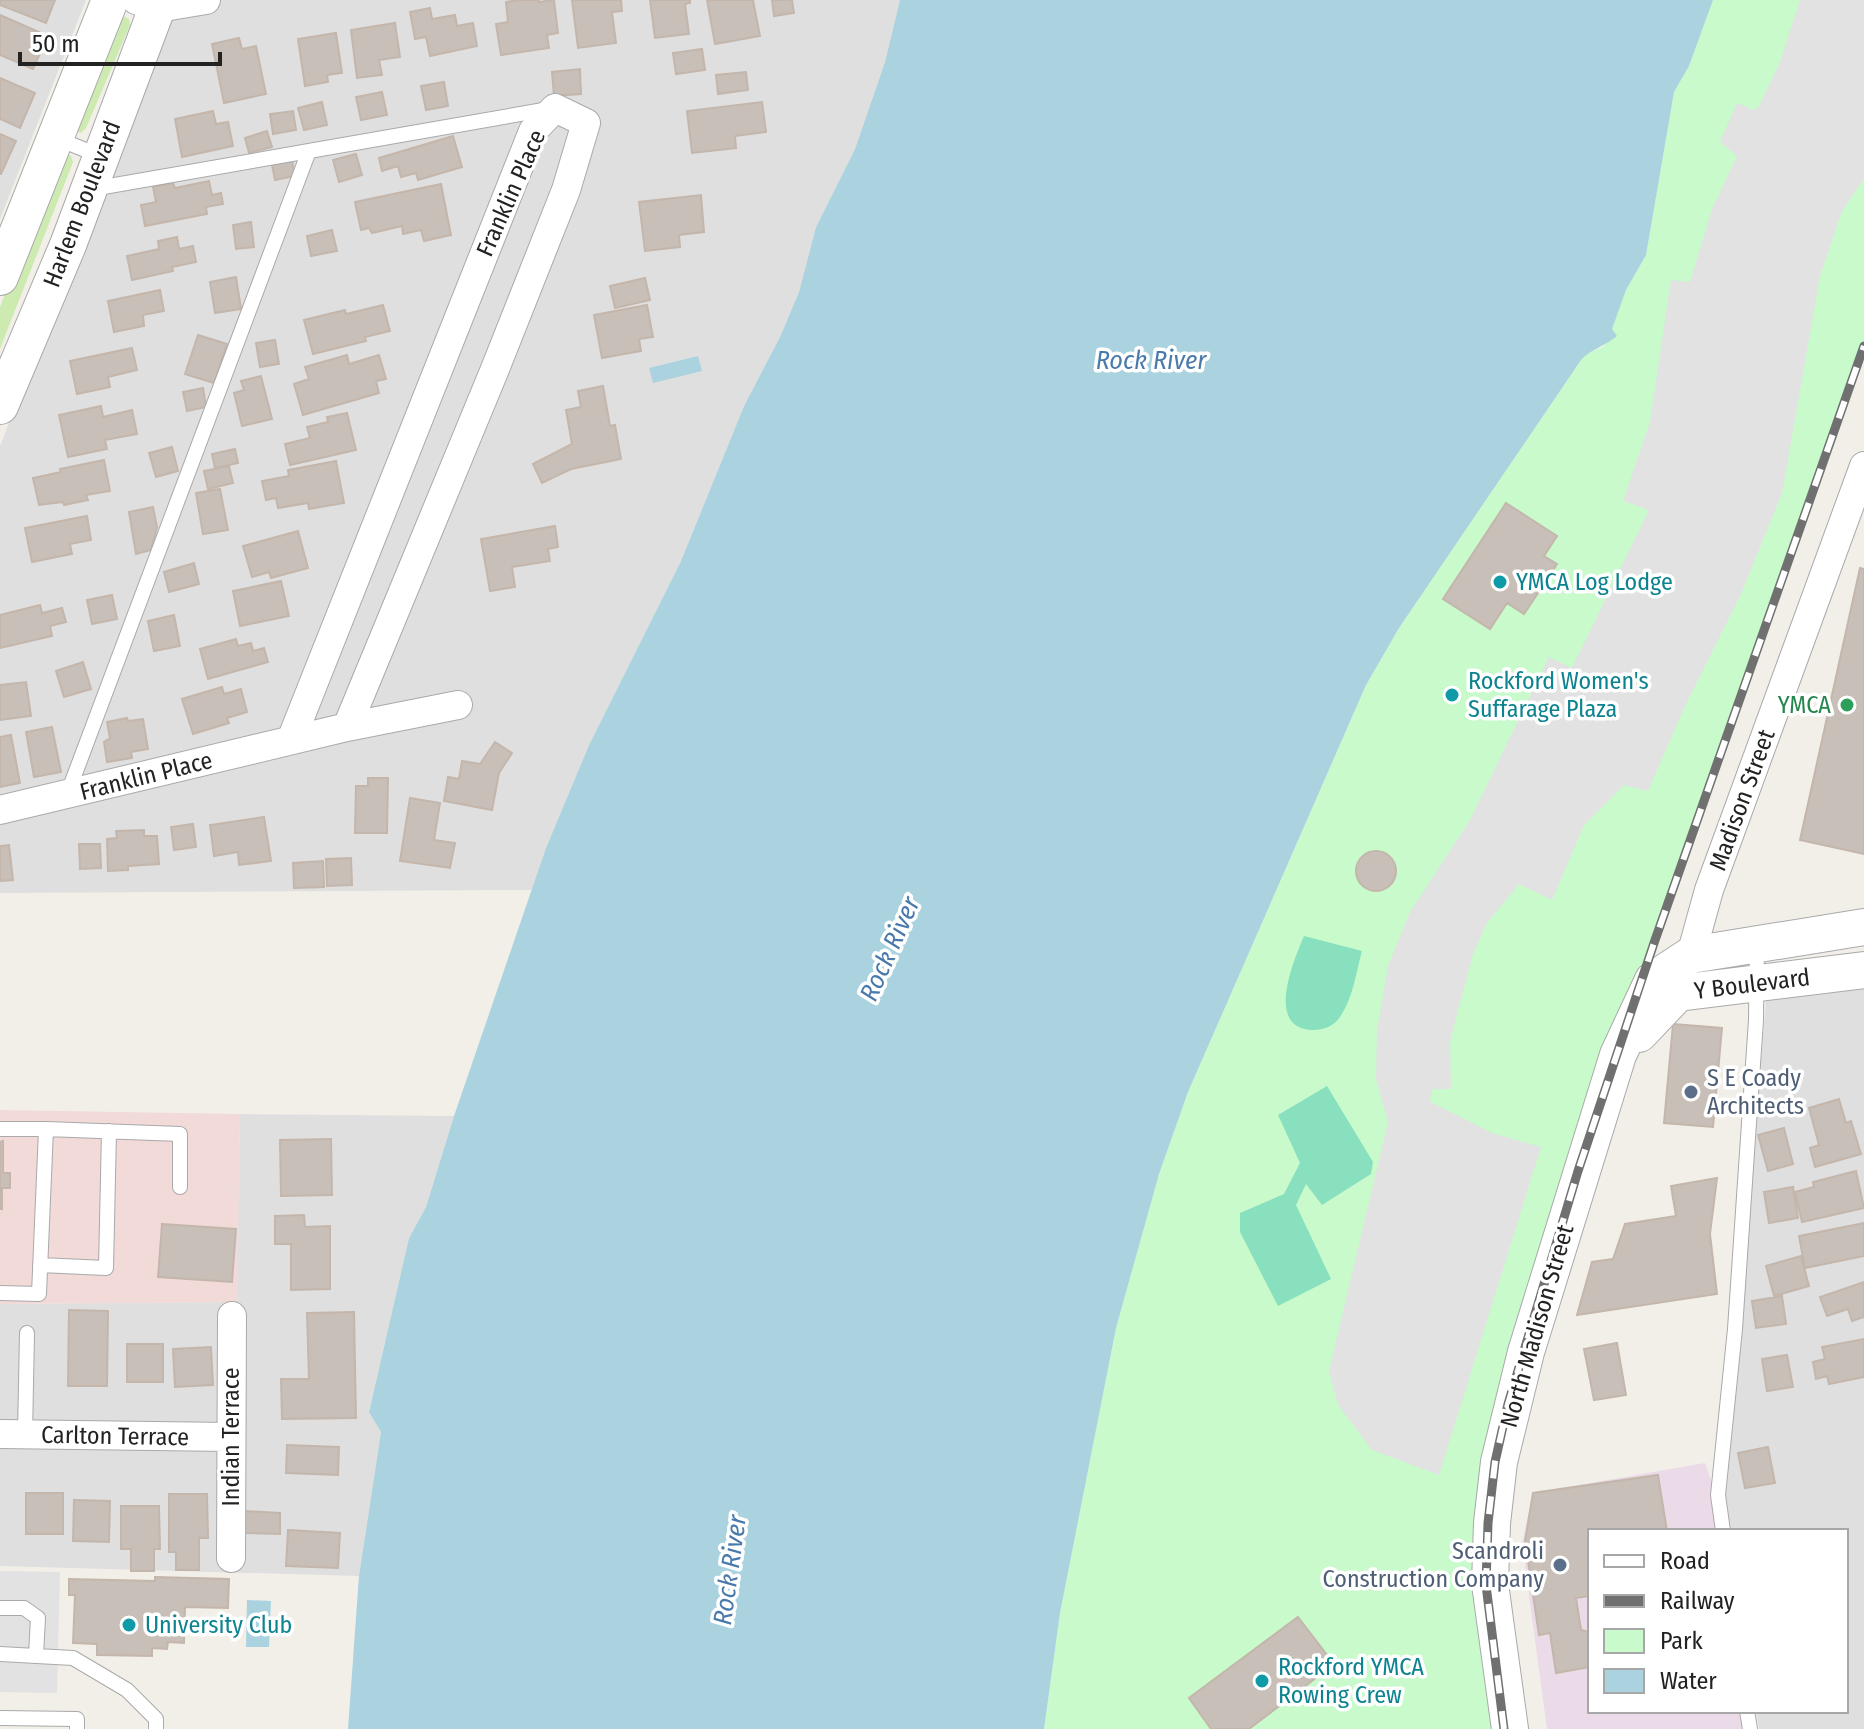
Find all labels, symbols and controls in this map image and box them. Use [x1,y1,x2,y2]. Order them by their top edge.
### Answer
scale bar [20,16,220,66]
text: 50 m [32,30,80,58]
street label: Harlem Boulevard [37,117,127,291]
street label: Franklin Place [471,125,551,261]
water label: Rock River [1096,345,1207,376]
place label: YMCA Log Lodge [1516,568,1673,596]
marker: YMCA Log Lodge [1491,573,1509,591]
place label: Rockford Women's Suffarage Plaza [1468,667,1649,723]
marker: Rockford Women's Suffarage Plaza [1443,686,1461,704]
place label: YMCA [1778,691,1831,719]
marker: YMCA [1838,696,1856,714]
street label: Madison Street [1704,726,1781,874]
street label: Franklin Place [77,746,215,806]
water label: Rock River [853,891,927,1006]
street label: Y Boulevard [1692,963,1812,1005]
place label: S E Coady Architects [1707,1064,1804,1120]
marker: S E Coady Architects [1682,1083,1700,1101]
street label: North Madison Street [1495,1221,1579,1431]
street label: Indian Terrace [217,1368,245,1506]
street label: Carlton Terrace [41,1421,189,1451]
water label: Rock River [707,1512,753,1627]
legend [1588,1529,1848,1713]
place label: Scandroli Construction Company [1323,1537,1544,1593]
text: Road [1660,1547,1710,1575]
marker: Scandroli Construction Company [1551,1556,1569,1574]
text: Railway [1660,1587,1735,1615]
place label: University Club [145,1611,292,1639]
marker: University Club [120,1616,138,1634]
text: Park [1660,1627,1703,1655]
place label: Rockford YMCA Rowing Crew [1278,1653,1424,1709]
text: Water [1660,1667,1717,1695]
marker: Rockford YMCA Rowing Crew [1253,1672,1271,1690]

